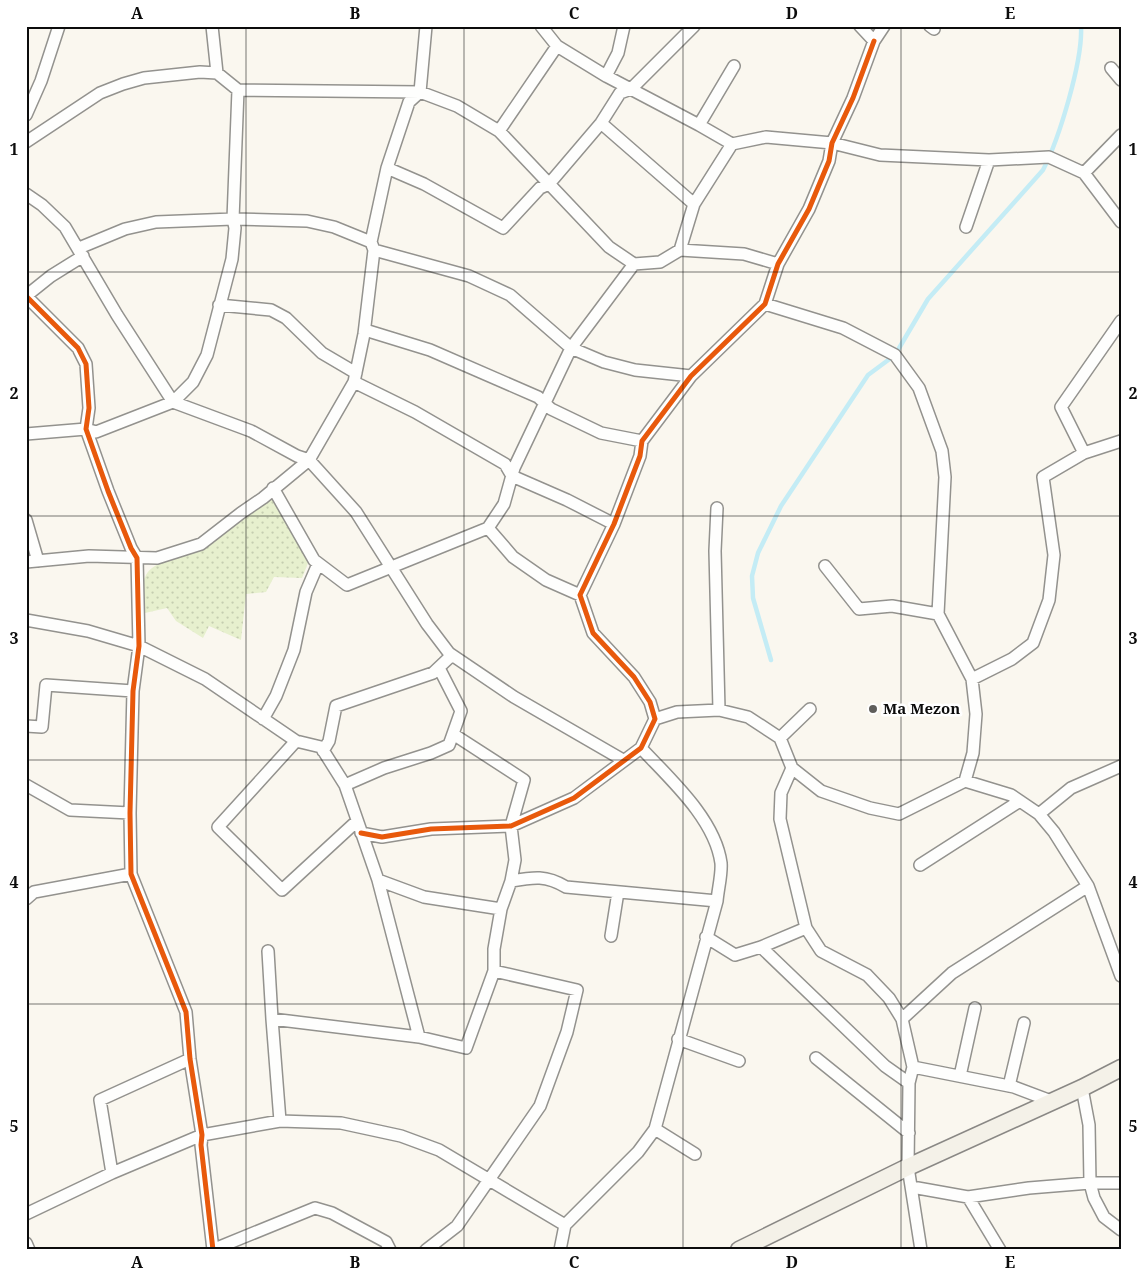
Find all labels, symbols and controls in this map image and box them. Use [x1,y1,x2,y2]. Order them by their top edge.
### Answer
text: A [131,2,144,24]
text: B [350,2,361,24]
text: C [569,2,580,24]
text: D [786,2,798,24]
text: E [1005,2,1015,24]
text: 1 [9,138,19,160]
text: 1 [1128,138,1138,160]
text: 2 [9,382,19,404]
text: 2 [1128,382,1138,404]
text: 3 [9,627,19,649]
text: 3 [1128,627,1138,649]
place label: Ma Mezon [883,698,960,718]
marker: Ma Mezon [867,703,879,715]
text: 4 [9,871,19,893]
text: 4 [1128,871,1138,893]
text: 5 [9,1115,19,1137]
text: 5 [1128,1115,1138,1137]
text: A [131,1251,144,1273]
text: B [350,1251,361,1273]
text: C [569,1251,580,1273]
text: D [786,1251,798,1273]
text: E [1005,1251,1015,1273]

